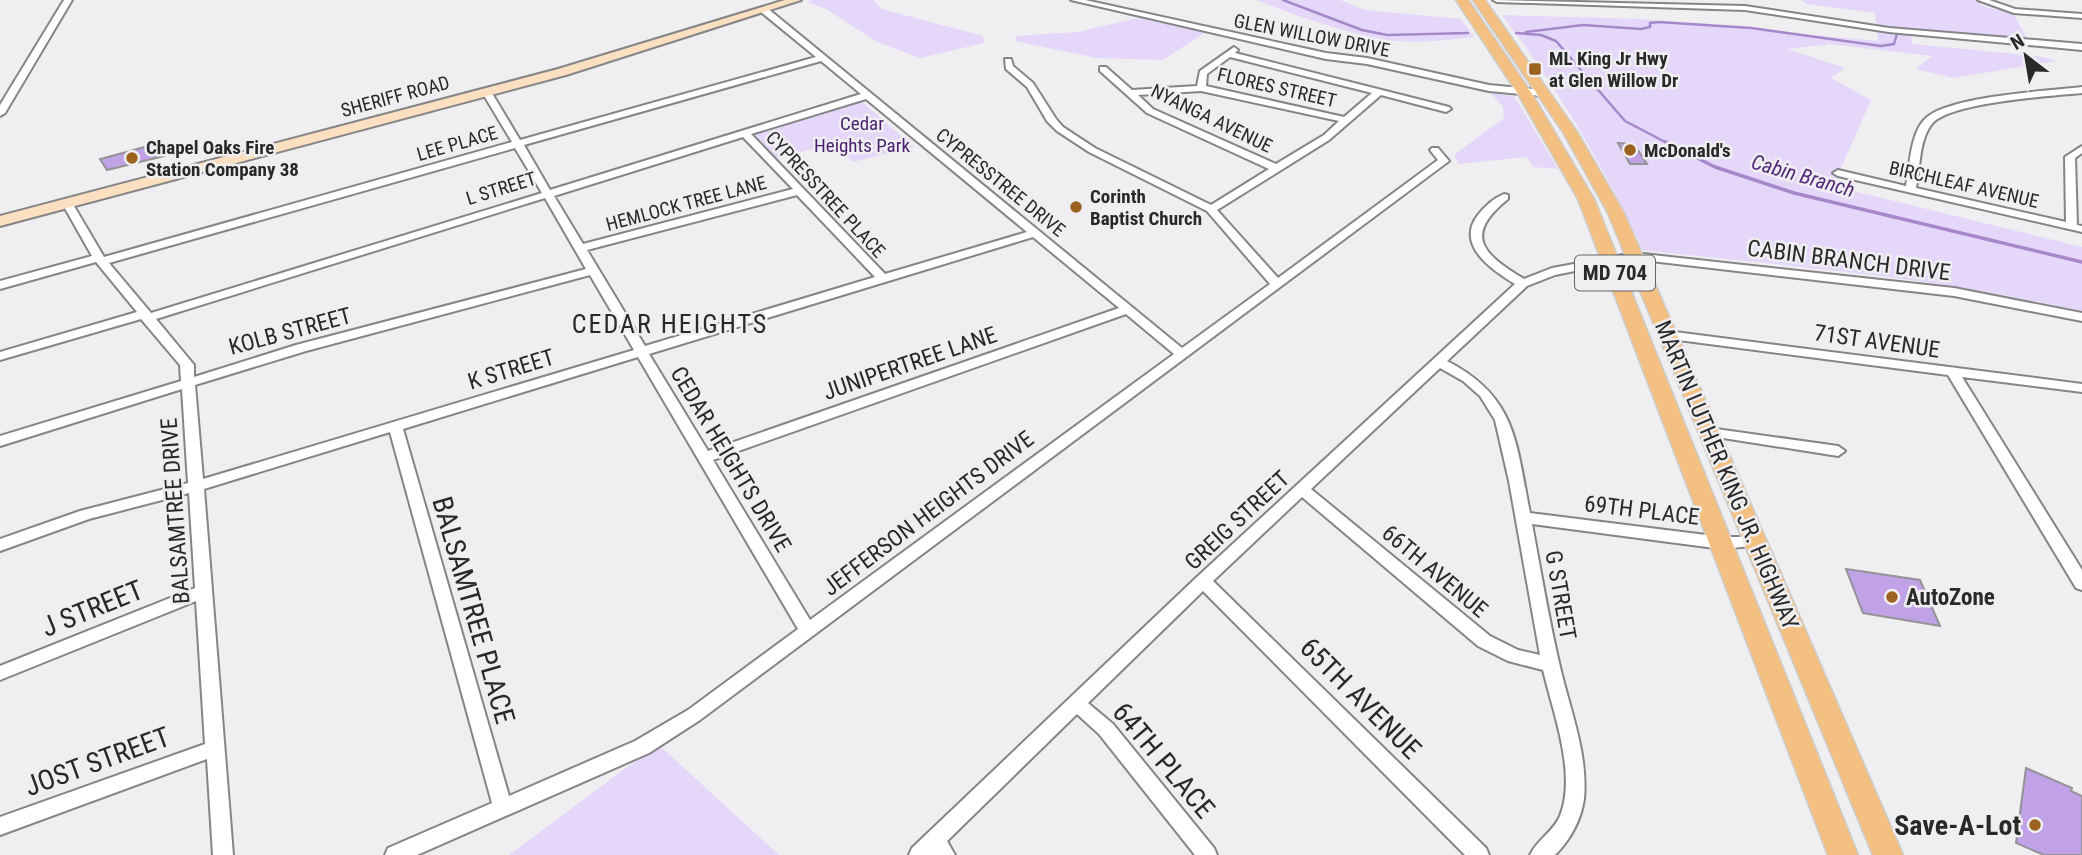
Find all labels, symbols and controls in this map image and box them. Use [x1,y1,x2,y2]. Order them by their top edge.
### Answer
street label: GLEN WILLOW DRIVE [1232,9,1392,62]
north arrow [1991,21,2061,91]
text: N [2007,29,2028,55]
place label: ML King Jr Hwy at Glen Willow Dr [1549,47,1678,92]
marker: ML King Jr Hwy at Glen Willow Dr [1527,61,1543,77]
street label: FLORES STREET [1215,63,1339,112]
street label: SHERIFF ROAD [338,71,452,122]
street label: NYANGA AVENUE [1147,79,1276,158]
park label: Cedar Heights Park [814,112,910,157]
street label: LEE PLACE [414,121,500,166]
street label: CYPRESSTREE DRIVE [931,123,1070,242]
street label: CYPRESSTREE PLACE [761,126,890,262]
place label: Chapel Oaks Fire Station Company 38 [146,136,299,181]
place label: McDonald's [1644,139,1731,162]
marker: McDonald's [1622,142,1638,158]
marker: Chapel Oaks Fire Station Company 38 [124,150,140,166]
water label: Cabin Branch [1749,150,1857,202]
street label: BIRCHLEAF AVENUE [1887,156,2041,213]
street label: L STREET [463,167,539,210]
street label: HEMLOCK TREE LANE [603,171,769,236]
place label: Corinth Baptist Church [1090,185,1202,230]
marker: Corinth Baptist Church [1068,199,1084,215]
street label: CABIN BRANCH DRIVE [1746,235,1952,286]
road number: MD 704 [1575,256,1655,290]
street label: KOLB STREET [226,302,354,361]
district label: CEDAR HEIGHTS [572,309,768,339]
street label: MARTIN LUTHER KING JR. HIGHWAY [1649,317,1804,634]
street label: 71ST AVENUE [1812,319,1942,364]
street label: JUNIPERTREE LANE [820,321,1001,406]
street label: K STREET [465,344,558,395]
street label: CEDAR HEIGHTS DRIVE [665,362,797,557]
street label: BALSAMTREE DRIVE [156,417,195,605]
street label: JEFFERSON HEIGHTS DRIVE [818,425,1039,602]
street label: GREIG STREET [1179,465,1295,576]
street label: 69TH PLACE [1583,490,1701,531]
street label: BALSAMTREE PLACE [425,493,522,728]
street label: 66TH AVENUE [1376,519,1493,623]
street label: G STREET [1539,548,1582,642]
street label: J STREET [37,573,148,644]
place label: AutoZone [1906,584,1995,611]
marker: AutoZone [1884,589,1900,605]
street label: 65TH AVENUE [1293,631,1428,766]
street label: 64TH PLACE [1106,696,1222,825]
street label: JOST STREET [20,720,174,803]
place label: Save-A-Lot [1894,809,2021,842]
marker: Save-A-Lot [2027,817,2043,833]

